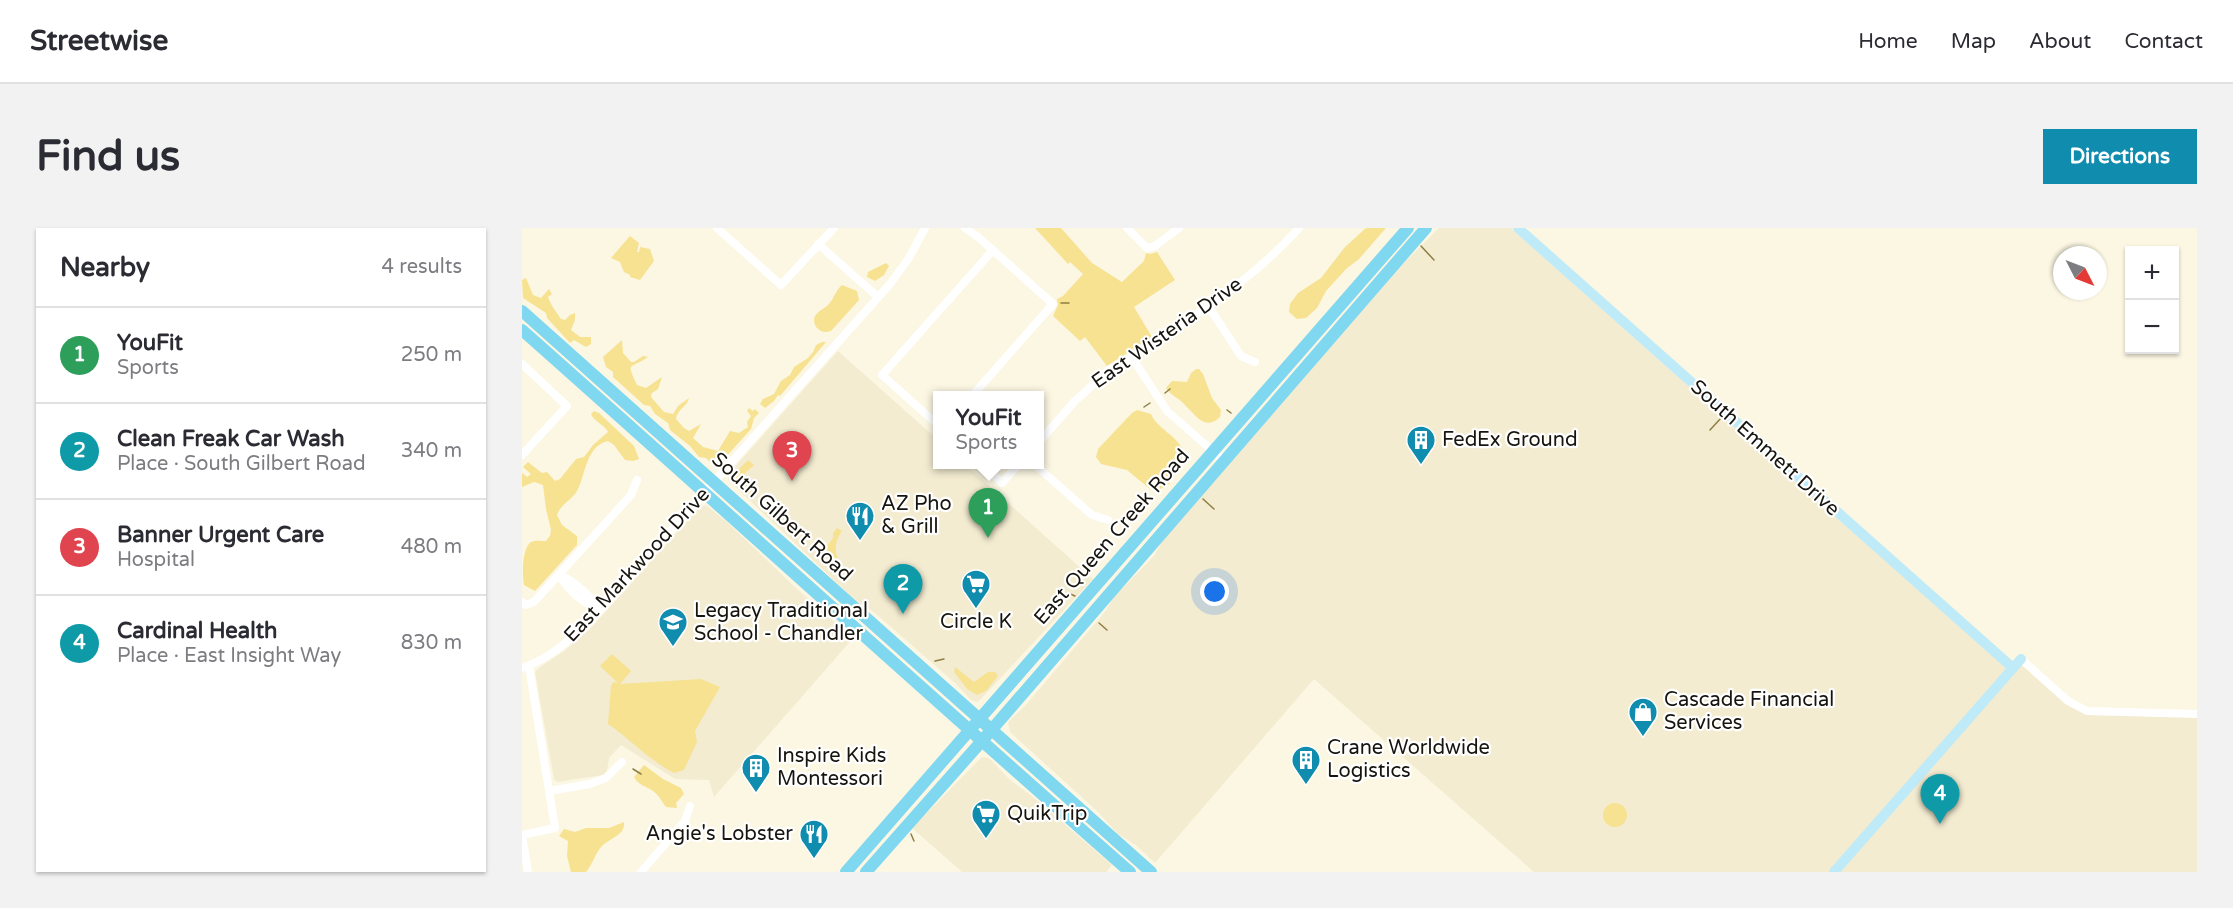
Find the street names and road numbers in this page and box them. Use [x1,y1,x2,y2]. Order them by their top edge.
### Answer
street label: East Wisteria Drive [1087,272,1247,394]
street label: South Emmett Drive [1686,375,1844,521]
street label: East Queen Creek Road [1029,444,1195,630]
street label: South Gilbert Road [707,447,857,587]
street label: East Markwood Drive [559,483,715,647]

